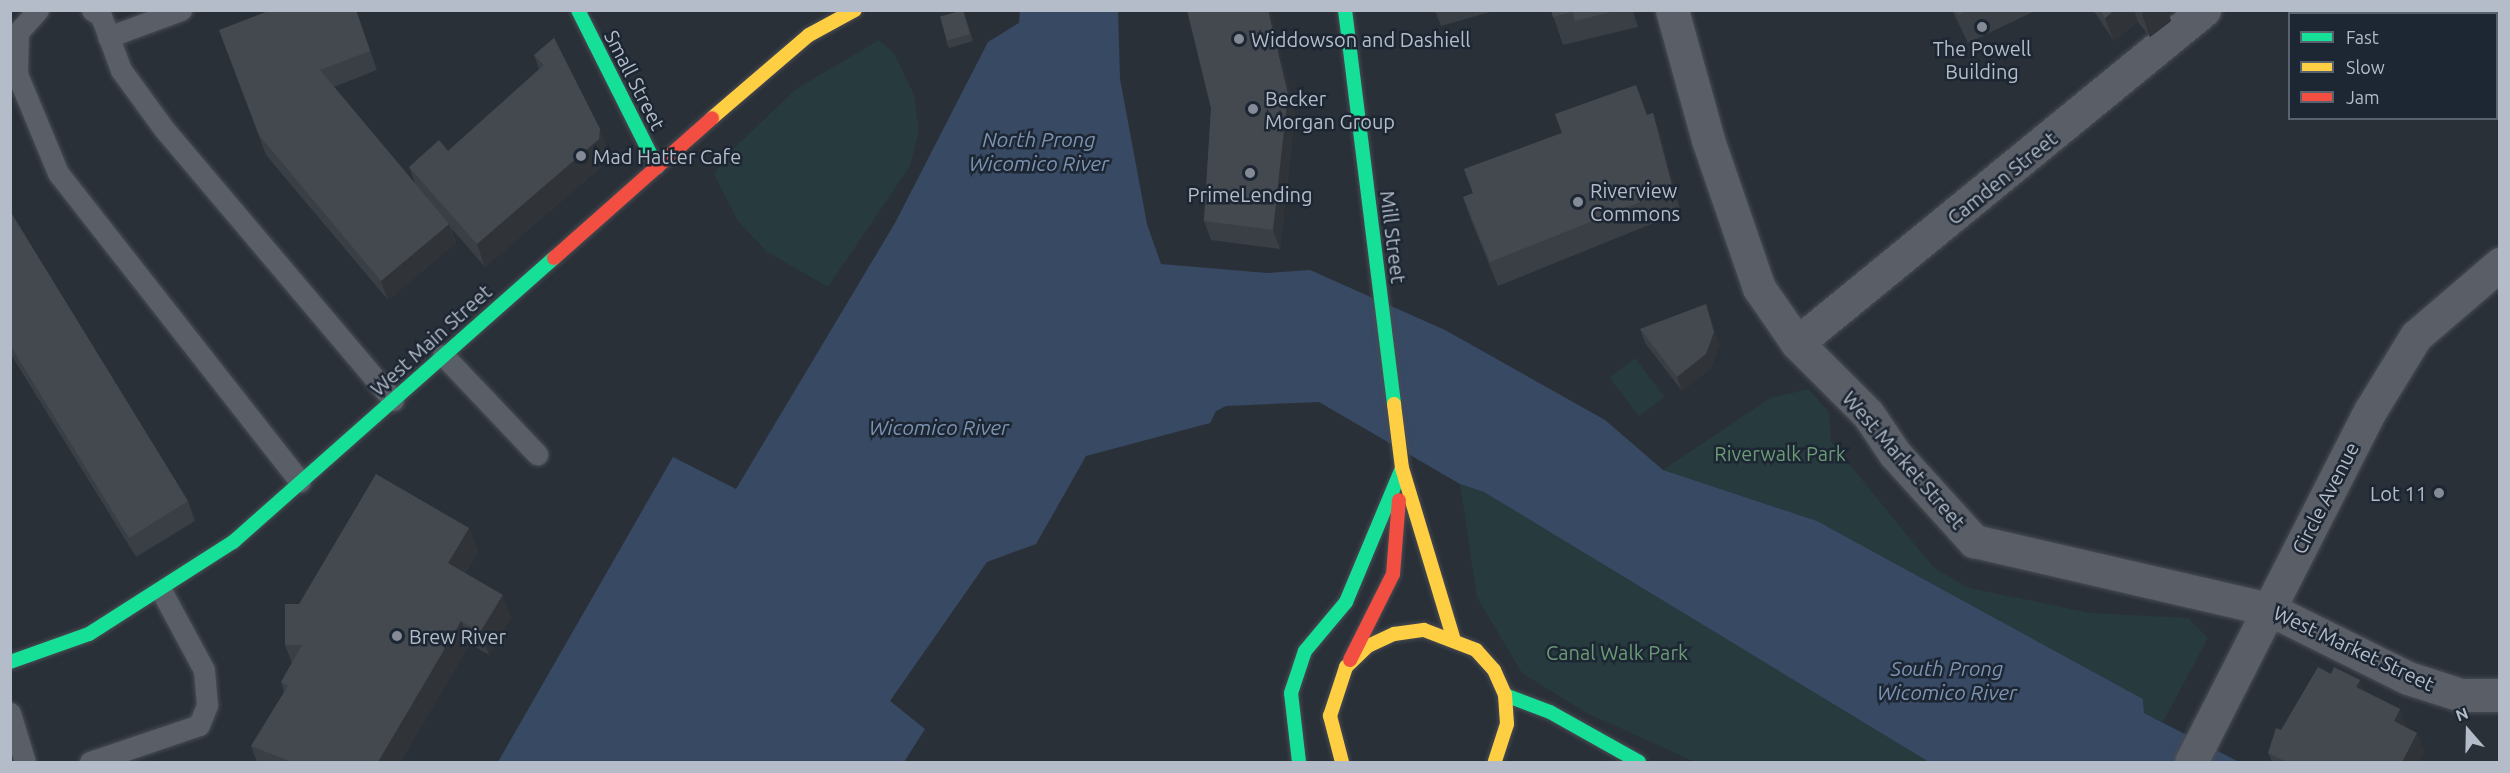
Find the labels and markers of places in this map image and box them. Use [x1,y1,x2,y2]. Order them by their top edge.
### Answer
marker: The Powell Building [1975,20,1989,34]
place label: Widdowson and Dashiell [1251,27,1471,51]
marker: Widdowson and Dashiell [1232,32,1246,46]
place label: The Powell Building [1933,36,2031,83]
place label: Becker Morgan Group [1265,86,1395,133]
marker: Becker Morgan Group [1246,102,1260,116]
place label: Mad Hatter Cafe [593,144,741,168]
marker: Mad Hatter Cafe [574,149,588,163]
marker: PrimeLending [1243,166,1257,180]
place label: Riverview Commons [1590,178,1680,225]
place label: PrimeLending [1188,182,1312,206]
marker: Riverview Commons [1571,195,1585,209]
place label: Lot 11 [2370,481,2427,505]
marker: Lot 11 [2432,486,2446,500]
place label: Brew River [409,624,506,648]
marker: Brew River [390,629,404,643]

